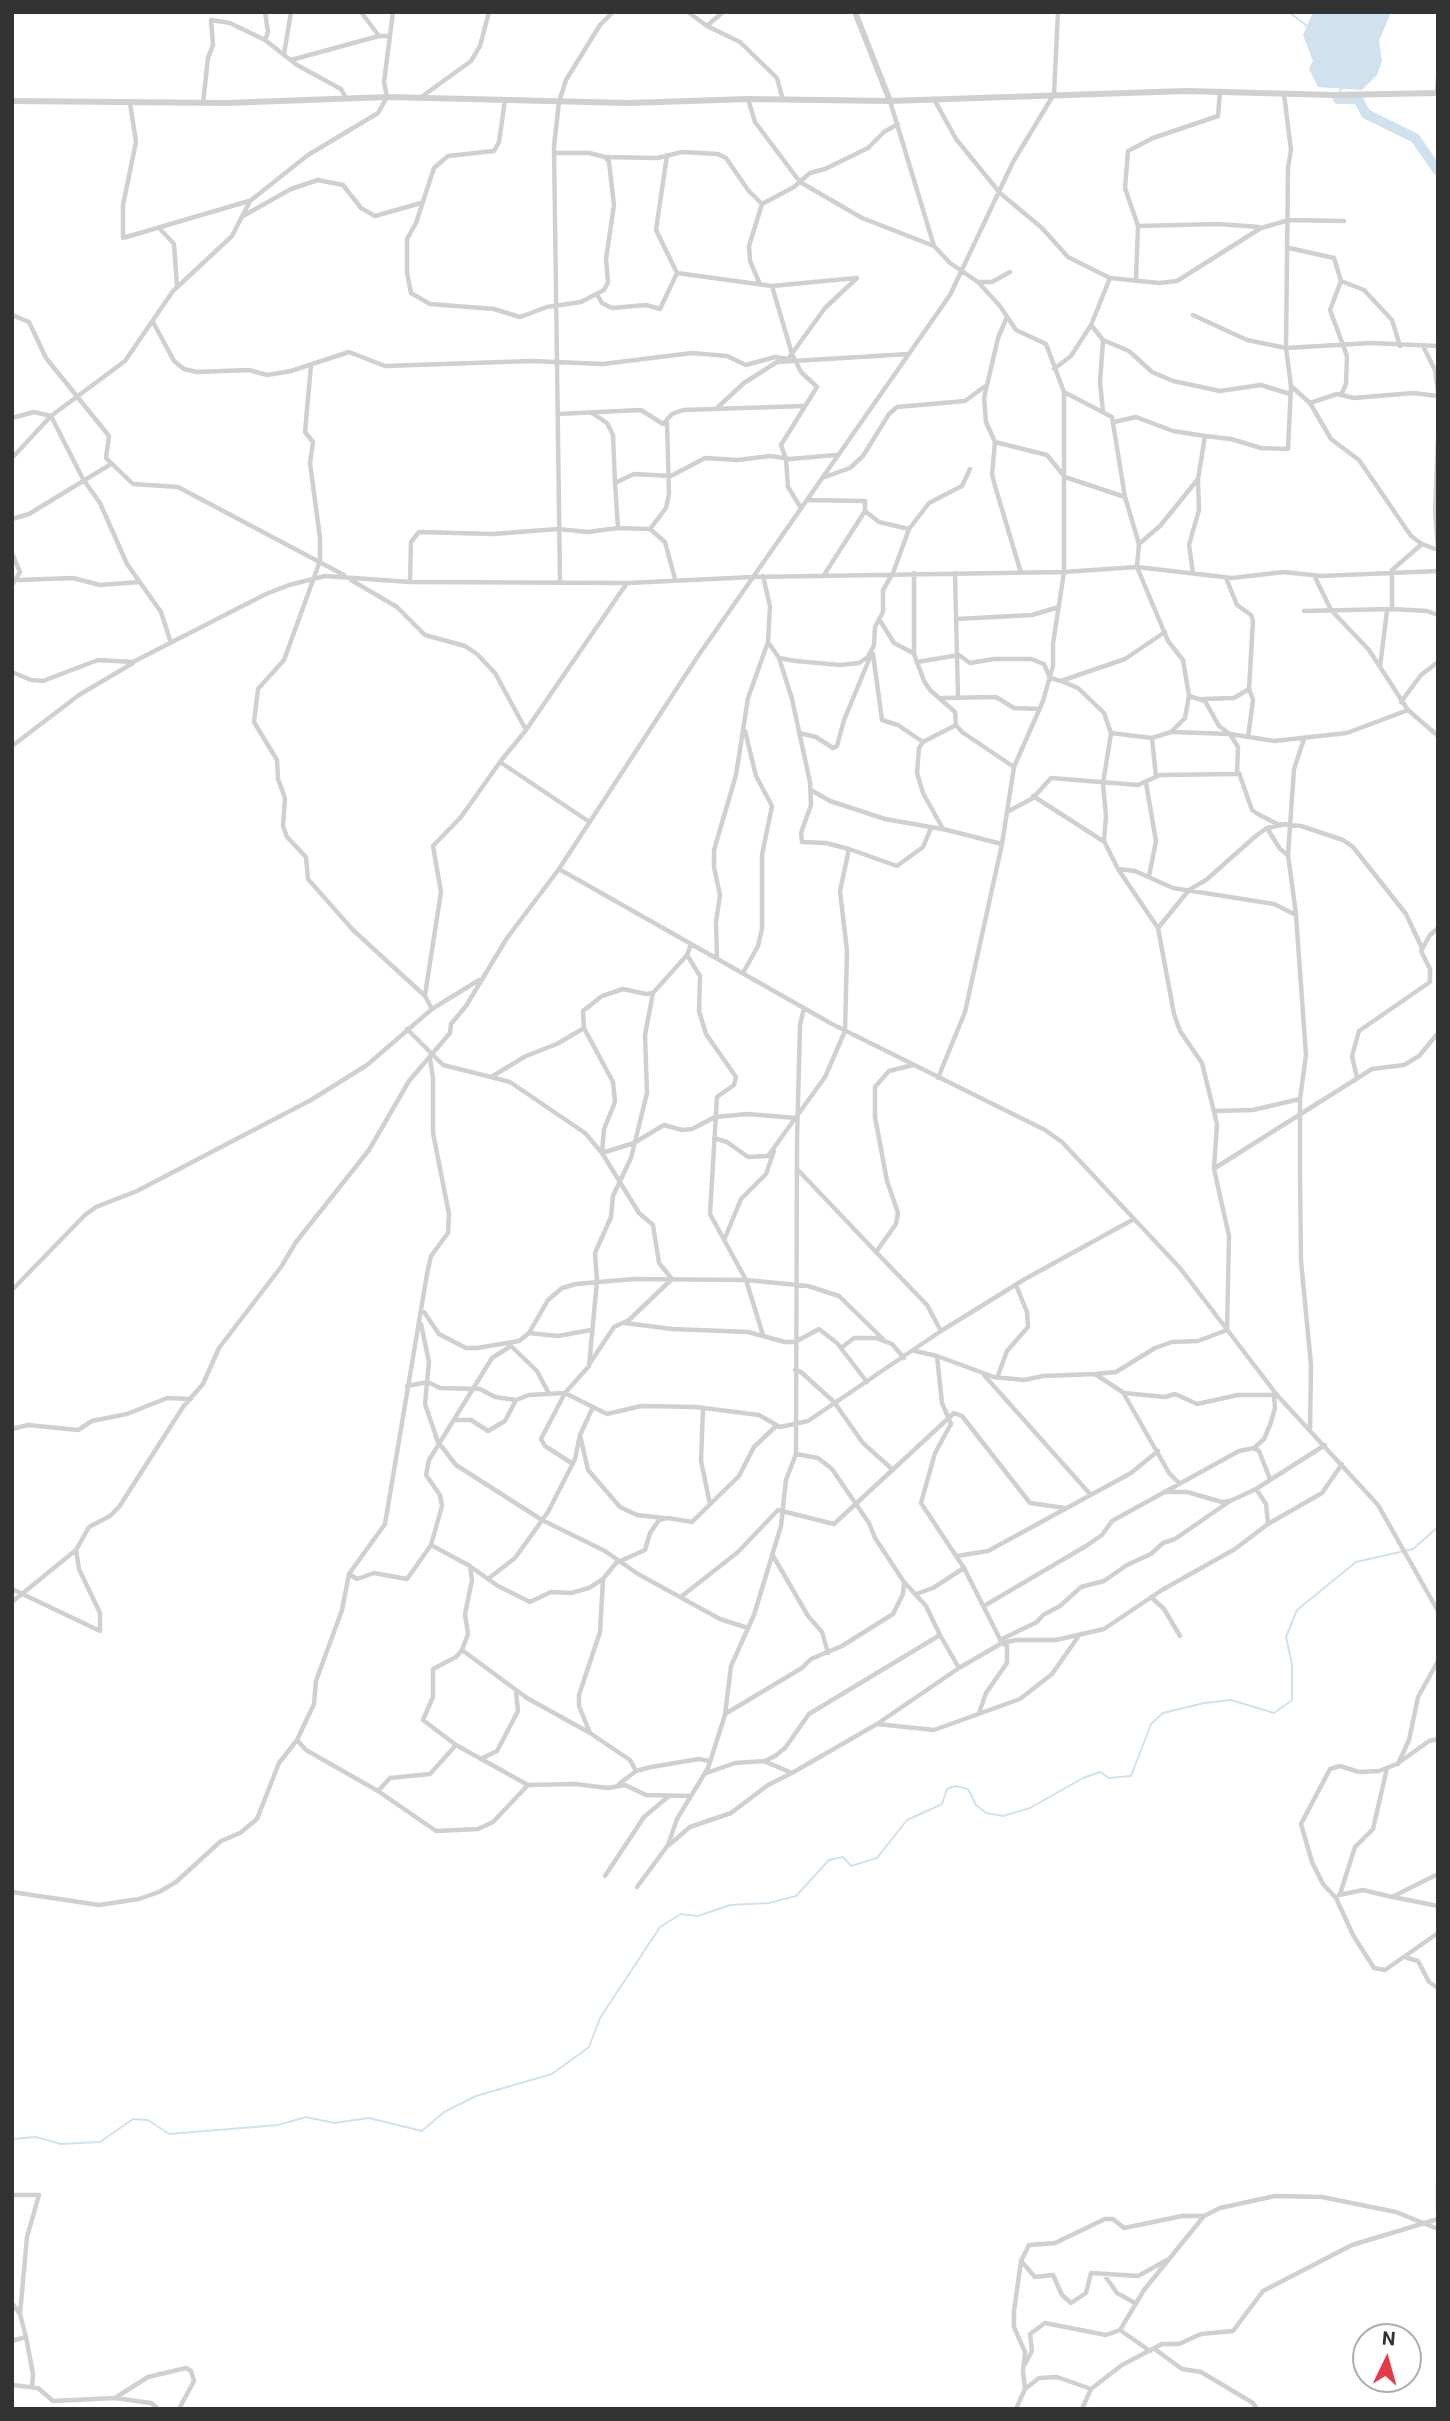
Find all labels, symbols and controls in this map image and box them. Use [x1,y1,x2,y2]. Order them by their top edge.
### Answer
north arrow [1352,2323,1422,2393]
text: N [1381,2327,1396,2351]

